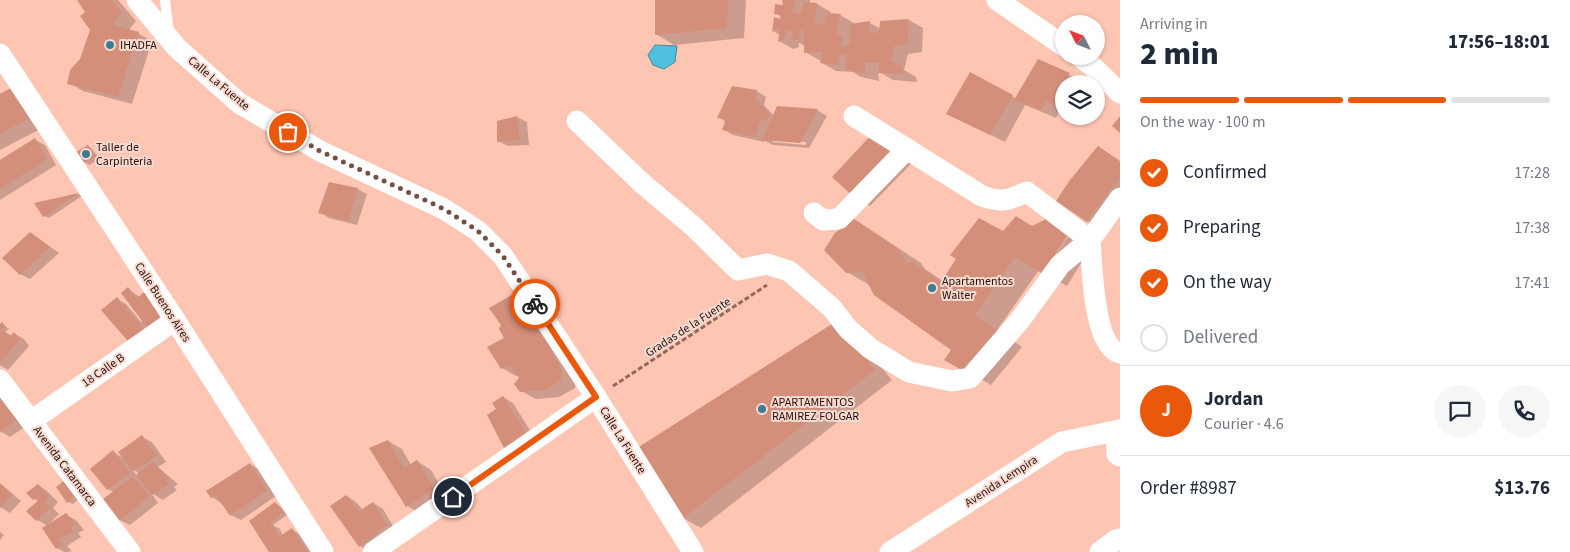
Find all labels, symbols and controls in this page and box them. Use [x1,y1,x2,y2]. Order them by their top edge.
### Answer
text: Arriving in [1140,13,1208,35]
north arrow [1055,15,1105,65]
map controls [1055,15,1105,125]
text: 17:56–18:01 [1448,29,1550,56]
text: 2 min [1140,31,1219,77]
place label: IHADFA [120,37,157,54]
marker: IHADFA [104,39,116,51]
street label: Calle La Fuente [184,52,253,114]
button: layers [1055,75,1105,125]
pin [267,111,309,153]
text: On the way · 100 m [1140,111,1265,133]
icon: bag [274,118,302,146]
place label: Taller de Carpinteria [96,139,152,170]
marker: Taller de Carpinteria [80,148,92,160]
icon: check [1140,159,1168,187]
text: Confirmed [1183,159,1267,186]
text: 17:28 [1514,162,1550,184]
icon: check [1140,214,1168,242]
text: Preparing [1183,214,1261,241]
text: 17:38 [1514,217,1550,239]
street label: Calle Buenos Aires [130,259,195,345]
icon: check [1140,269,1168,297]
text: On the way [1183,269,1272,296]
text: 17:41 [1514,272,1550,294]
place label: Apartamentos Walter [942,273,1013,304]
courier [510,279,560,329]
marker: Apartamentos Walter [926,282,938,294]
icon: bike [521,290,549,318]
street label: Gradas de la Fuente [642,293,734,361]
text: Delivered [1183,324,1258,351]
street label: 18 Calle B [78,349,128,391]
button: chat [1434,385,1486,437]
button: phone [1498,385,1550,437]
text: Jordan [1204,386,1263,413]
place label: APARTAMENTOS RAMIREZ FOLGAR [772,394,859,425]
text: J [1161,397,1171,424]
street label: Calle La Fuente [595,403,650,477]
marker: APARTAMENTOS RAMIREZ FOLGAR [756,403,768,415]
text: Courier · 4.6 [1204,413,1284,435]
street label: Avenida Catamarca [29,423,100,510]
street label: Avenida Lempira [962,451,1041,511]
text: Order #8987 [1140,475,1237,502]
text: $13.76 [1494,475,1550,502]
pin [432,476,474,518]
icon: home [439,483,467,511]

